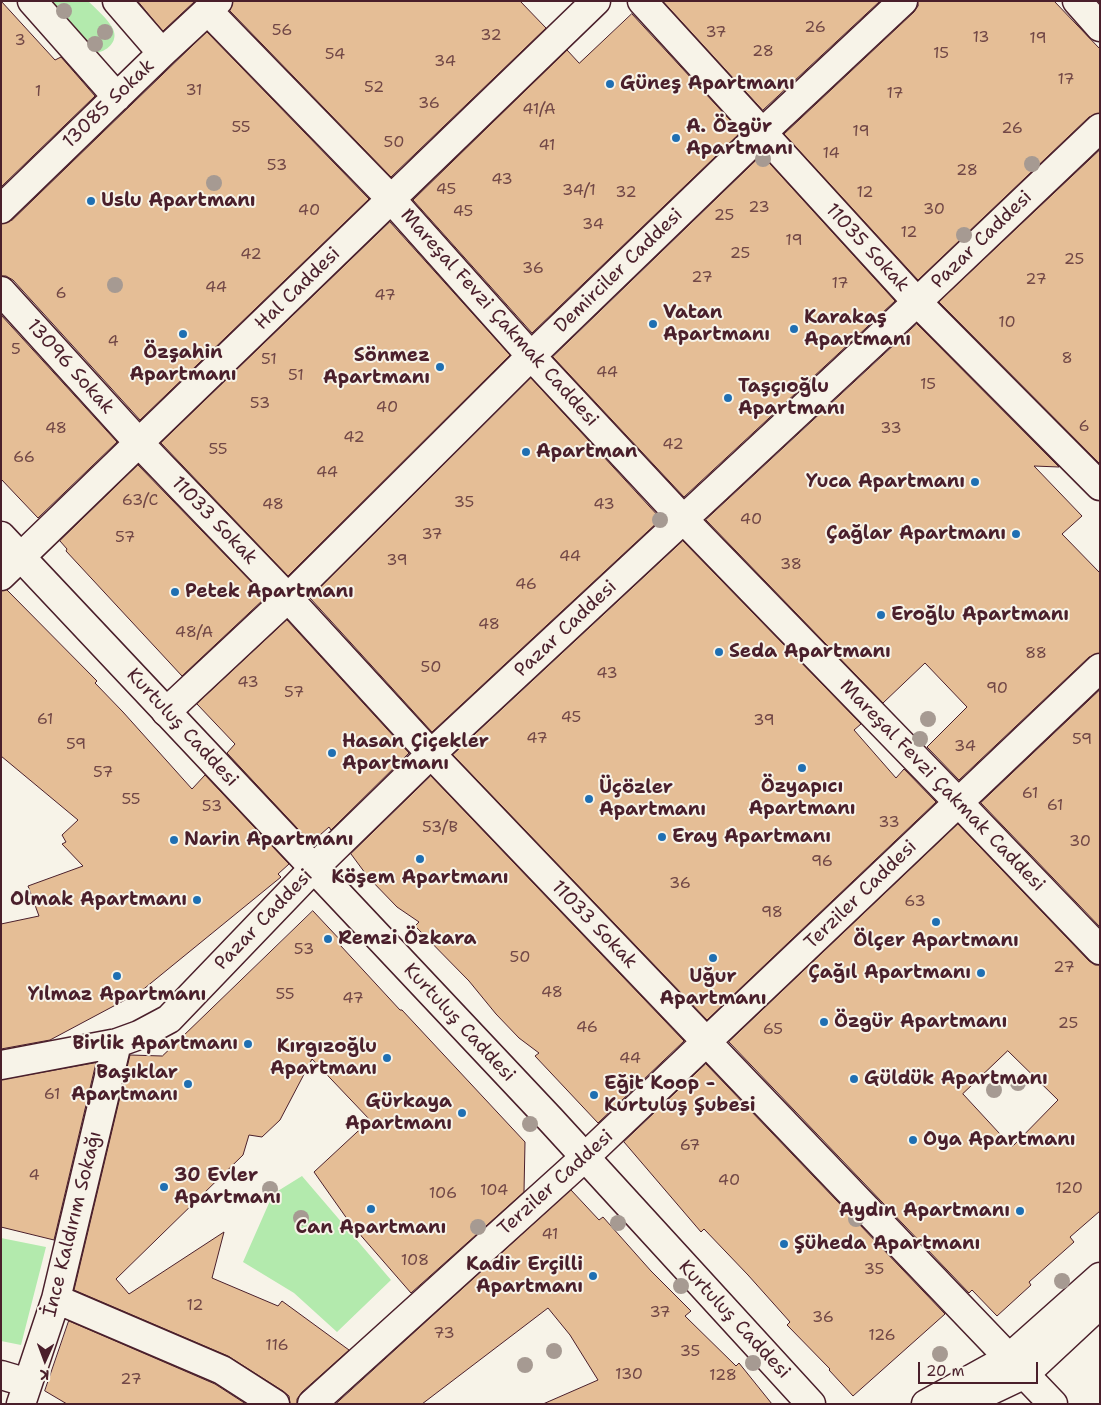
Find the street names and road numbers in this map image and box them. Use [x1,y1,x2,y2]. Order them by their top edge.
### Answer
street label: 13085 Sokak [58,55,160,153]
street label: Pazar Caddesi [927,186,1037,294]
street label: 11035 Sokak [820,199,914,297]
street label: Mareşal Fevzi Çakmak Caddesi [395,204,603,432]
street label: Demirciler Caddesi [550,204,688,338]
street label: Hal Caddesi [251,243,345,335]
street label: 13096 Sokak [21,315,119,419]
street label: 11033 Sokak [166,472,262,570]
street label: Pazar Caddesi [510,576,622,682]
street label: Kurtuluş Caddesi [121,664,243,792]
street label: Mareşal Fevzi Çakmak Caddesi [835,675,1049,897]
street label: Terziler Caddesi [800,836,922,954]
street label: Pazar Caddesi [210,865,318,975]
street label: 11033 Sokak [546,876,642,974]
street label: Kurtuluş Caddesi [398,959,520,1087]
street label: Terziler Caddesi [494,1125,618,1241]
street label: İnce Kaldırım Sokağı [39,1129,107,1319]
street label: Kurtuluş Caddesi [673,1256,795,1384]

